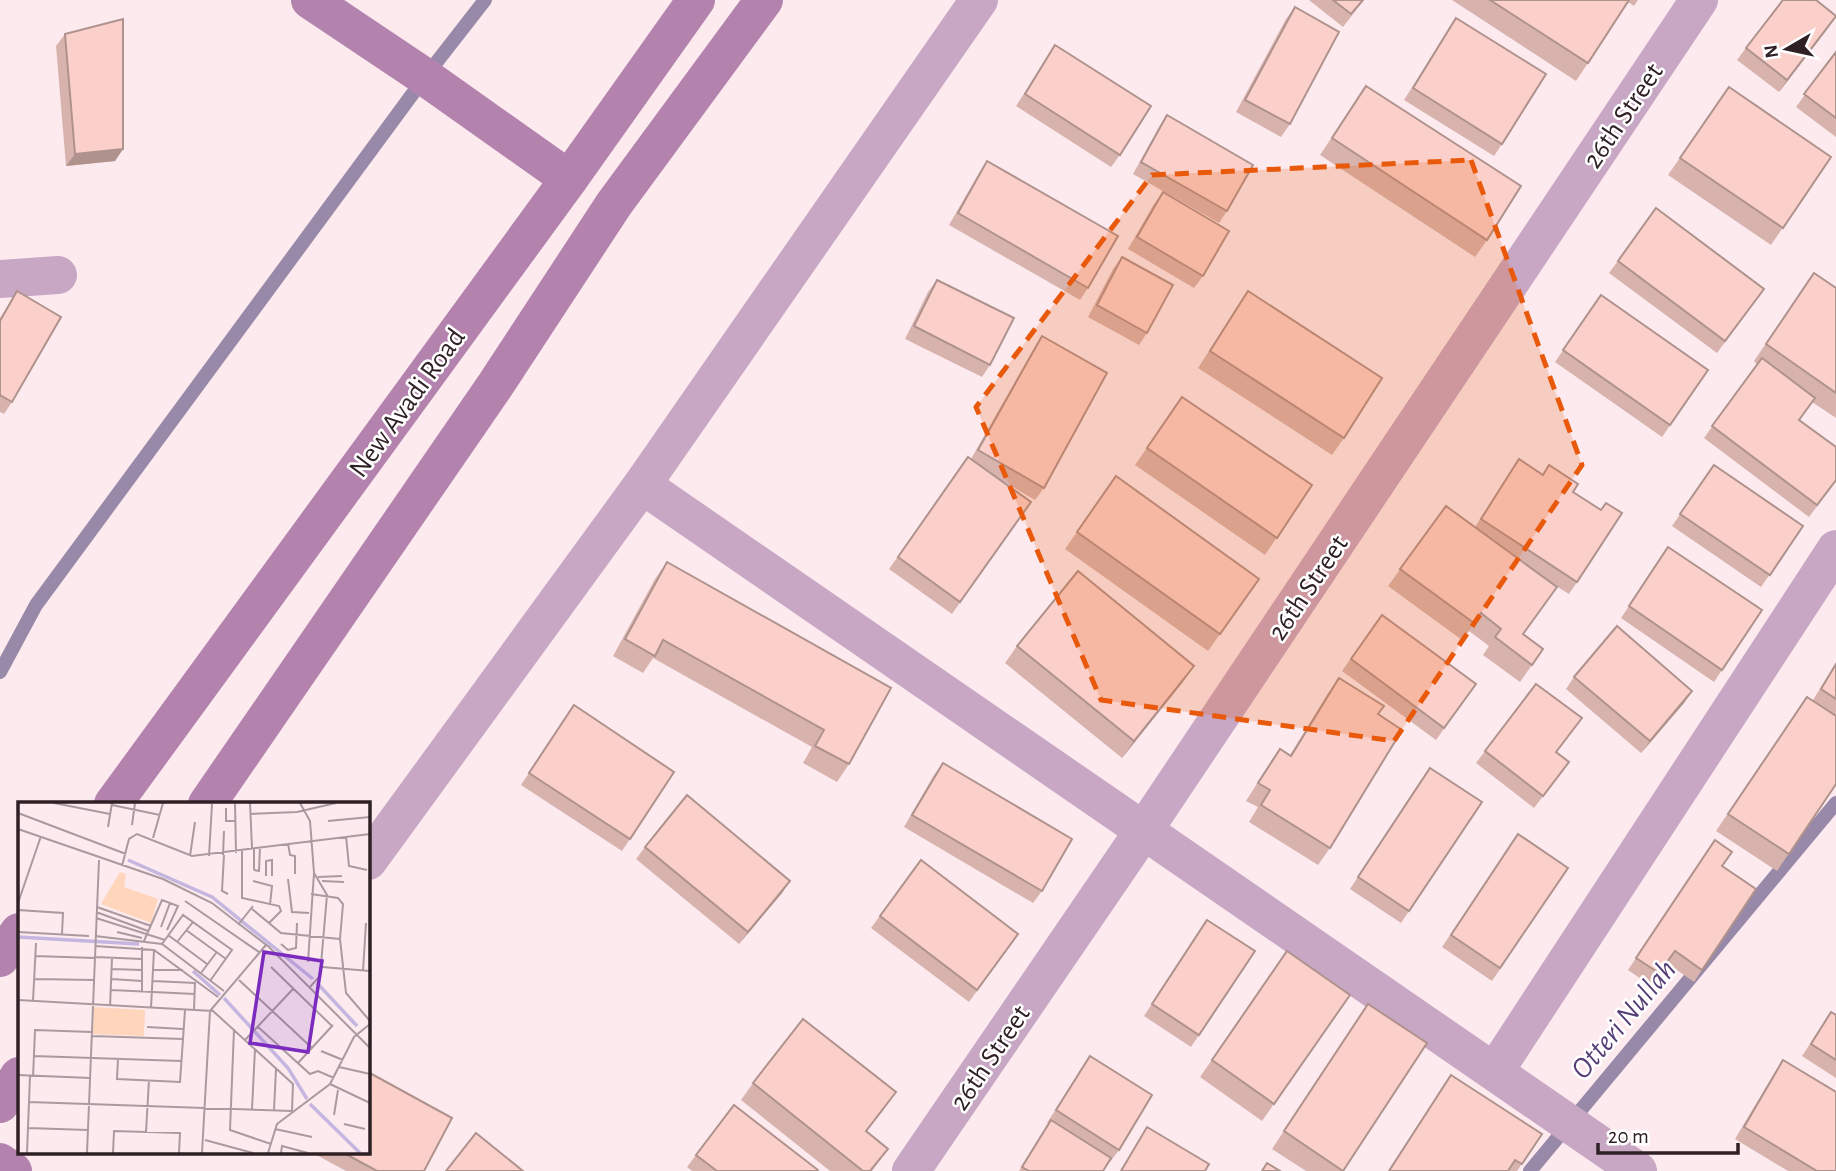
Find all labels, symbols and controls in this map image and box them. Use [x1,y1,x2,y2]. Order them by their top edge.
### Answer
north arrow [1752,14,1822,84]
text: N [1761,43,1782,59]
street label: 26th Street [1579,59,1669,174]
street label: New Avadi Road [344,324,471,483]
street label: 26th Street [1264,531,1354,646]
inset map [18,802,369,1154]
water label: Otteri Nullah [1566,954,1682,1085]
street label: 26th Street [946,1001,1036,1116]
scale bar [1598,1112,1738,1156]
text: 20 m [1608,1126,1649,1147]

